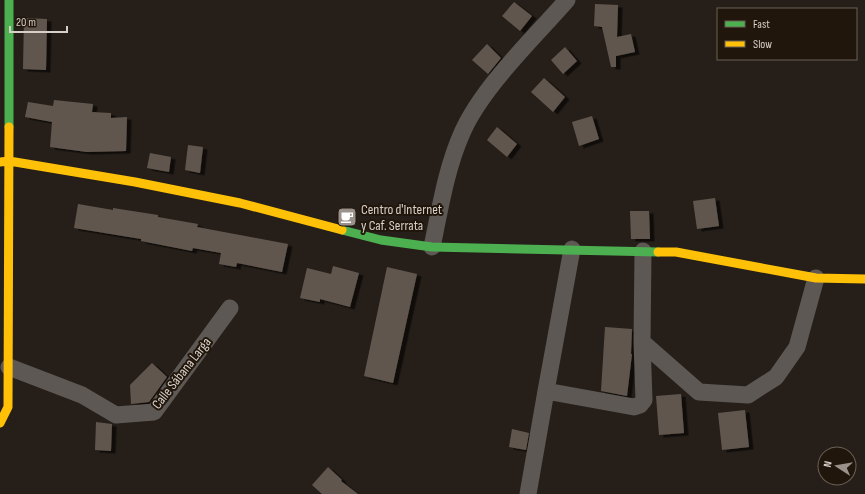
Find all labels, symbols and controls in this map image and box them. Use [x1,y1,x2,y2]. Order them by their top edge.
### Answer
scale bar [10,8,67,34]
legend [717,8,857,60]
text: 20 m [16,15,36,30]
text: Fast [753,17,770,32]
text: Slow [753,37,772,52]
place label: Centro d'Internet y Caf. Serrata [361,201,442,234]
cafe icon: Centro d'Internet y Caf. Serrata [336,206,358,228]
street label: Calle Sábana Larga [148,334,215,412]
north arrow [817,446,857,486]
text: N [821,460,835,468]

